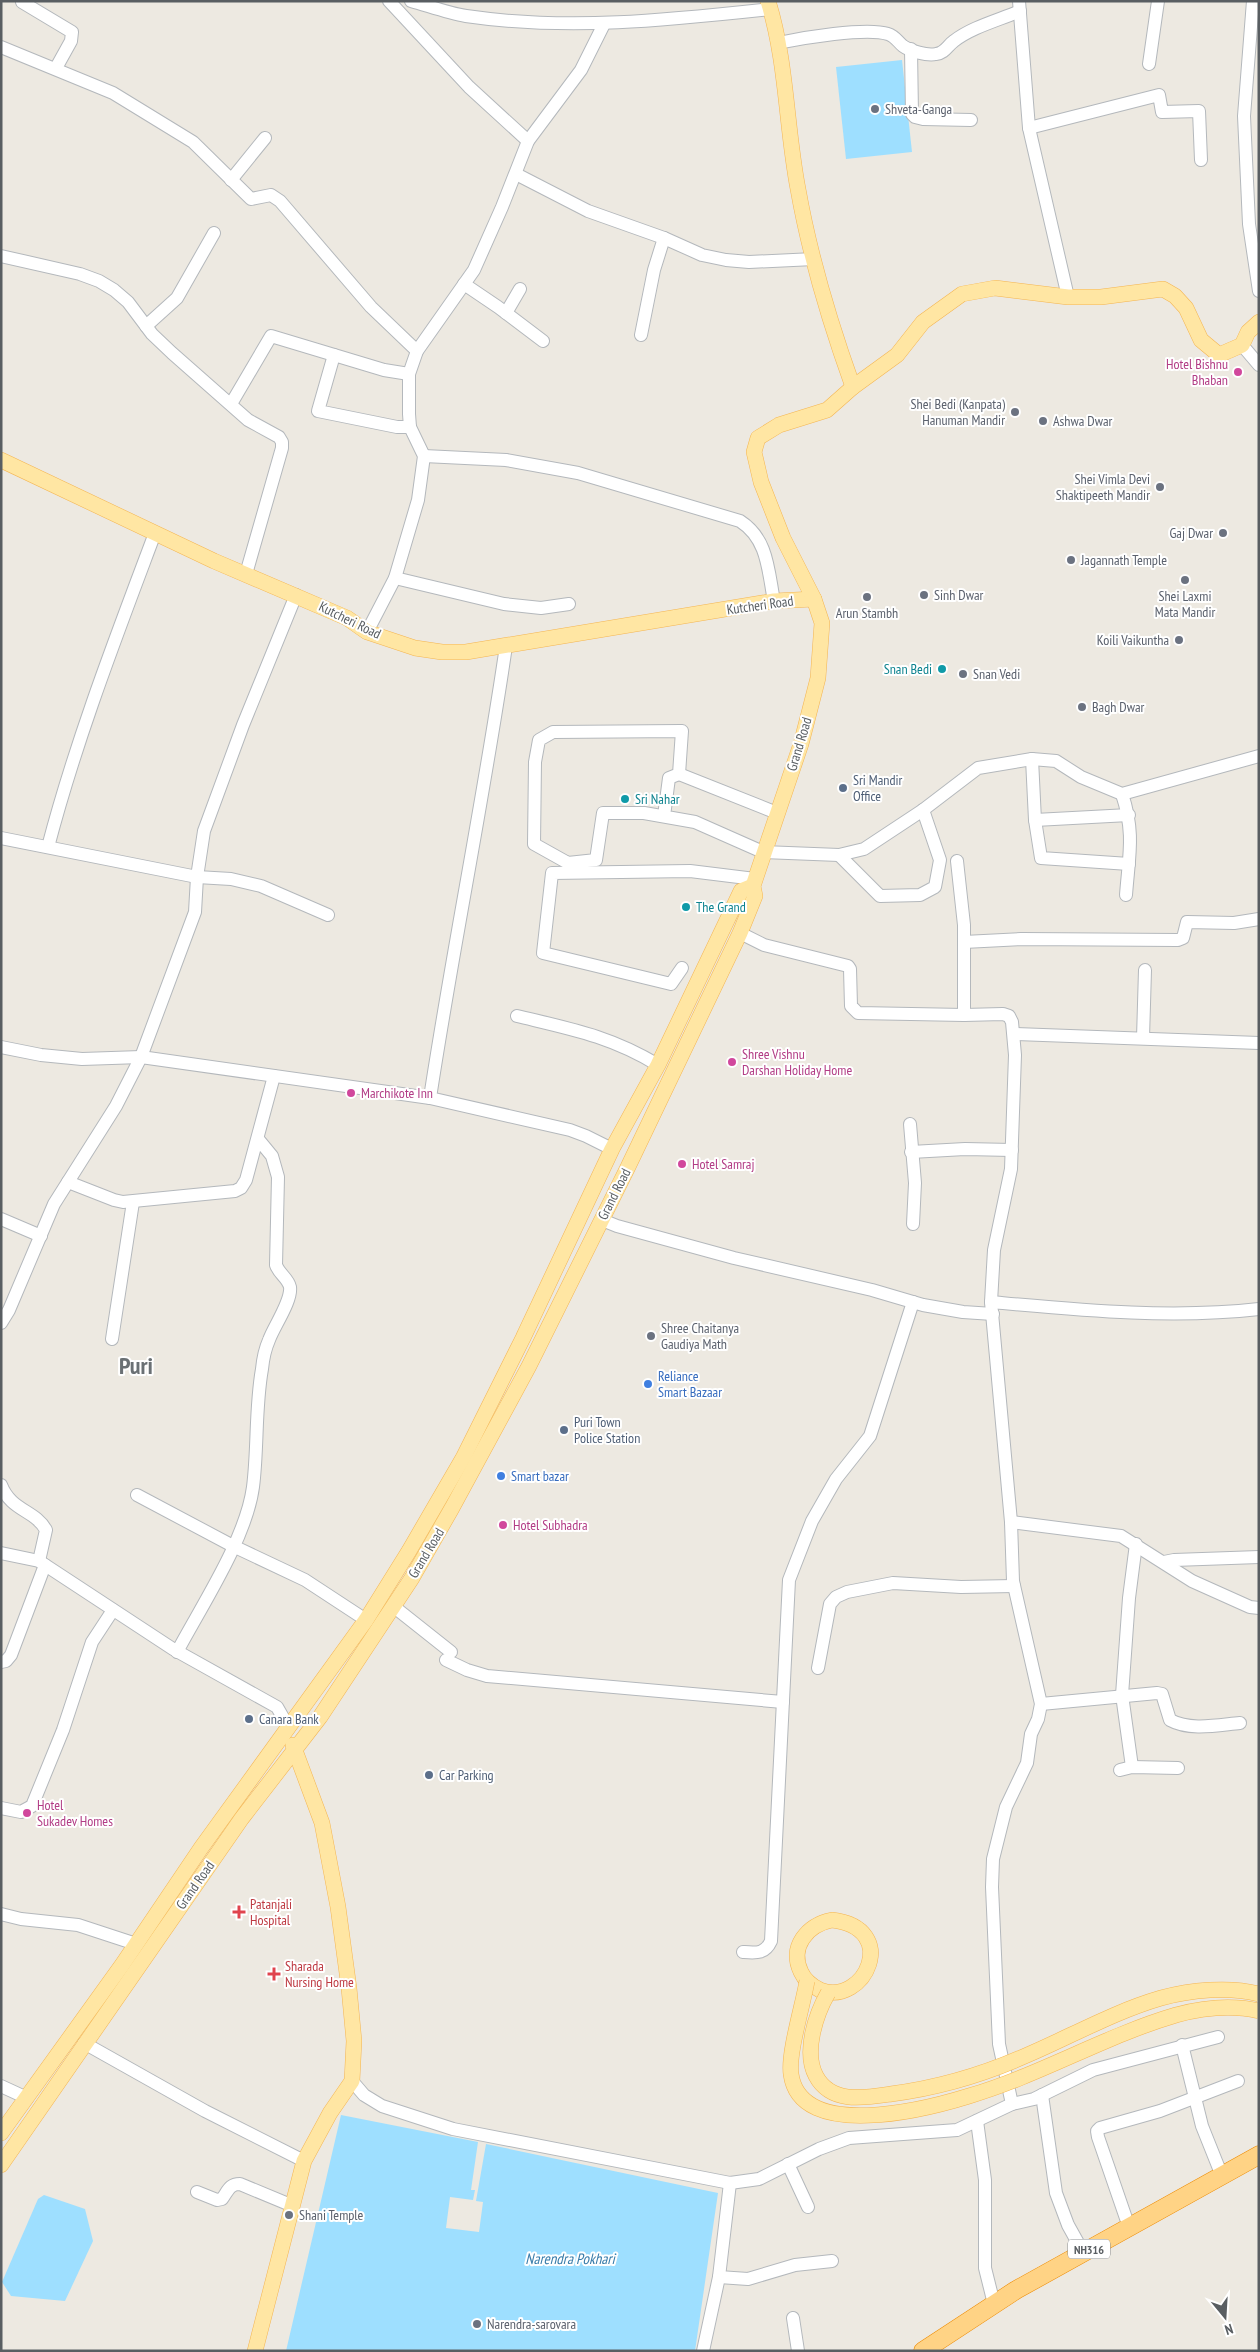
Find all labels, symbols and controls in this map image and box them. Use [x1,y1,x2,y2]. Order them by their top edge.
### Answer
place label: Shveta-Ganga [885,100,952,118]
marker: Shveta-Ganga [869,103,881,115]
place label: Hotel Bishnu Bhaban [1166,355,1228,389]
marker: Hotel Bishnu Bhaban [1232,366,1244,378]
place label: Shei Bedi (Kanpata) Hanuman Mandir [911,395,1006,429]
marker: Shei Bedi (Kanpata) Hanuman Mandir [1009,406,1021,418]
place label: Ashwa Dwar [1053,412,1113,430]
marker: Ashwa Dwar [1037,415,1049,427]
place label: Shei Vimla Devi Shaktipeeth Mandir [1056,470,1150,504]
marker: Shei Vimla Devi Shaktipeeth Mandir [1154,481,1166,493]
place label: Gaj Dwar [1169,524,1213,542]
marker: Gaj Dwar [1217,527,1229,539]
place label: Jagannath Temple [1080,551,1167,569]
marker: Jagannath Temple [1065,554,1077,566]
marker: Shei Laxmi Mata Mandir [1179,574,1191,586]
place label: Sinh Dwar [934,586,984,604]
place label: Shei Laxmi Mata Mandir [1155,587,1215,621]
marker: Sinh Dwar [918,589,930,601]
street label: Kutcheri Road [726,591,794,619]
marker: Arun Stambh [861,591,873,603]
street label: Kutcheri Road [316,597,384,643]
place label: Arun Stambh [836,604,898,622]
place label: Koili Vaikuntha [1097,631,1169,649]
marker: Koili Vaikuntha [1173,634,1185,646]
place label: Snan Bedi [884,660,932,678]
marker: Snan Bedi [936,663,948,675]
place label: Snan Vedi [973,665,1020,683]
marker: Snan Vedi [957,668,969,680]
place label: Bagh Dwar [1092,698,1145,716]
marker: Bagh Dwar [1076,701,1088,713]
street label: Grand Road [782,715,816,773]
place label: Sri Mandir Office [853,771,903,805]
marker: Sri Mandir Office [837,782,849,794]
place label: Sri Nahar [635,790,680,808]
marker: Sri Nahar [619,793,631,805]
place label: The Grand [696,898,746,916]
marker: The Grand [680,901,692,913]
place label: Shree Vishnu Darshan Holiday Home [742,1045,852,1079]
marker: Shree Vishnu Darshan Holiday Home [726,1056,738,1068]
place label: Marchikote Inn [361,1084,433,1102]
marker: Marchikote Inn [345,1087,357,1099]
place label: Hotel Samraj [692,1155,754,1173]
marker: Hotel Samraj [676,1158,688,1170]
street label: Grand Road [593,1165,635,1223]
place label: Shree Chaitanya Gaudiya Math [661,1319,739,1353]
marker: Shree Chaitanya Gaudiya Math [645,1330,657,1342]
district label: Puri [119,1350,153,1381]
place label: Reliance Smart Bazaar [658,1367,722,1401]
marker: Reliance Smart Bazaar [642,1378,654,1390]
place label: Puri Town Police Station [574,1413,640,1447]
marker: Puri Town Police Station [558,1424,570,1436]
place label: Smart bazar [511,1467,569,1485]
marker: Smart bazar [495,1470,507,1482]
place label: Hotel Subhadra [513,1516,588,1534]
marker: Hotel Subhadra [497,1519,509,1531]
street label: Grand Road [404,1525,448,1581]
place label: Canara Bank [259,1710,319,1728]
marker: Canara Bank [243,1713,255,1725]
place label: Car Parking [439,1766,494,1784]
marker: Car Parking [423,1769,435,1781]
place label: Hotel Sukadev Homes [37,1796,113,1830]
marker: Hotel Sukadev Homes [21,1807,33,1819]
street label: Grand Road [172,1857,218,1913]
place label: Patanjali Hospital [250,1895,292,1929]
marker: Patanjali Hospital [232,1905,246,1919]
place label: Sharada Nursing Home [285,1957,354,1991]
marker: Sharada Nursing Home [267,1967,281,1981]
place label: Shani Temple [299,2206,364,2224]
marker: Shani Temple [283,2209,295,2221]
road number: NH316 [1068,2240,1110,2258]
water label: Narendra Pokhari [525,2249,616,2268]
north arrow [1200,2292,1250,2342]
place label: Narendra-sarovara [487,2315,576,2333]
marker: Narendra-sarovara [471,2318,483,2330]
text: N [1223,2320,1235,2339]

